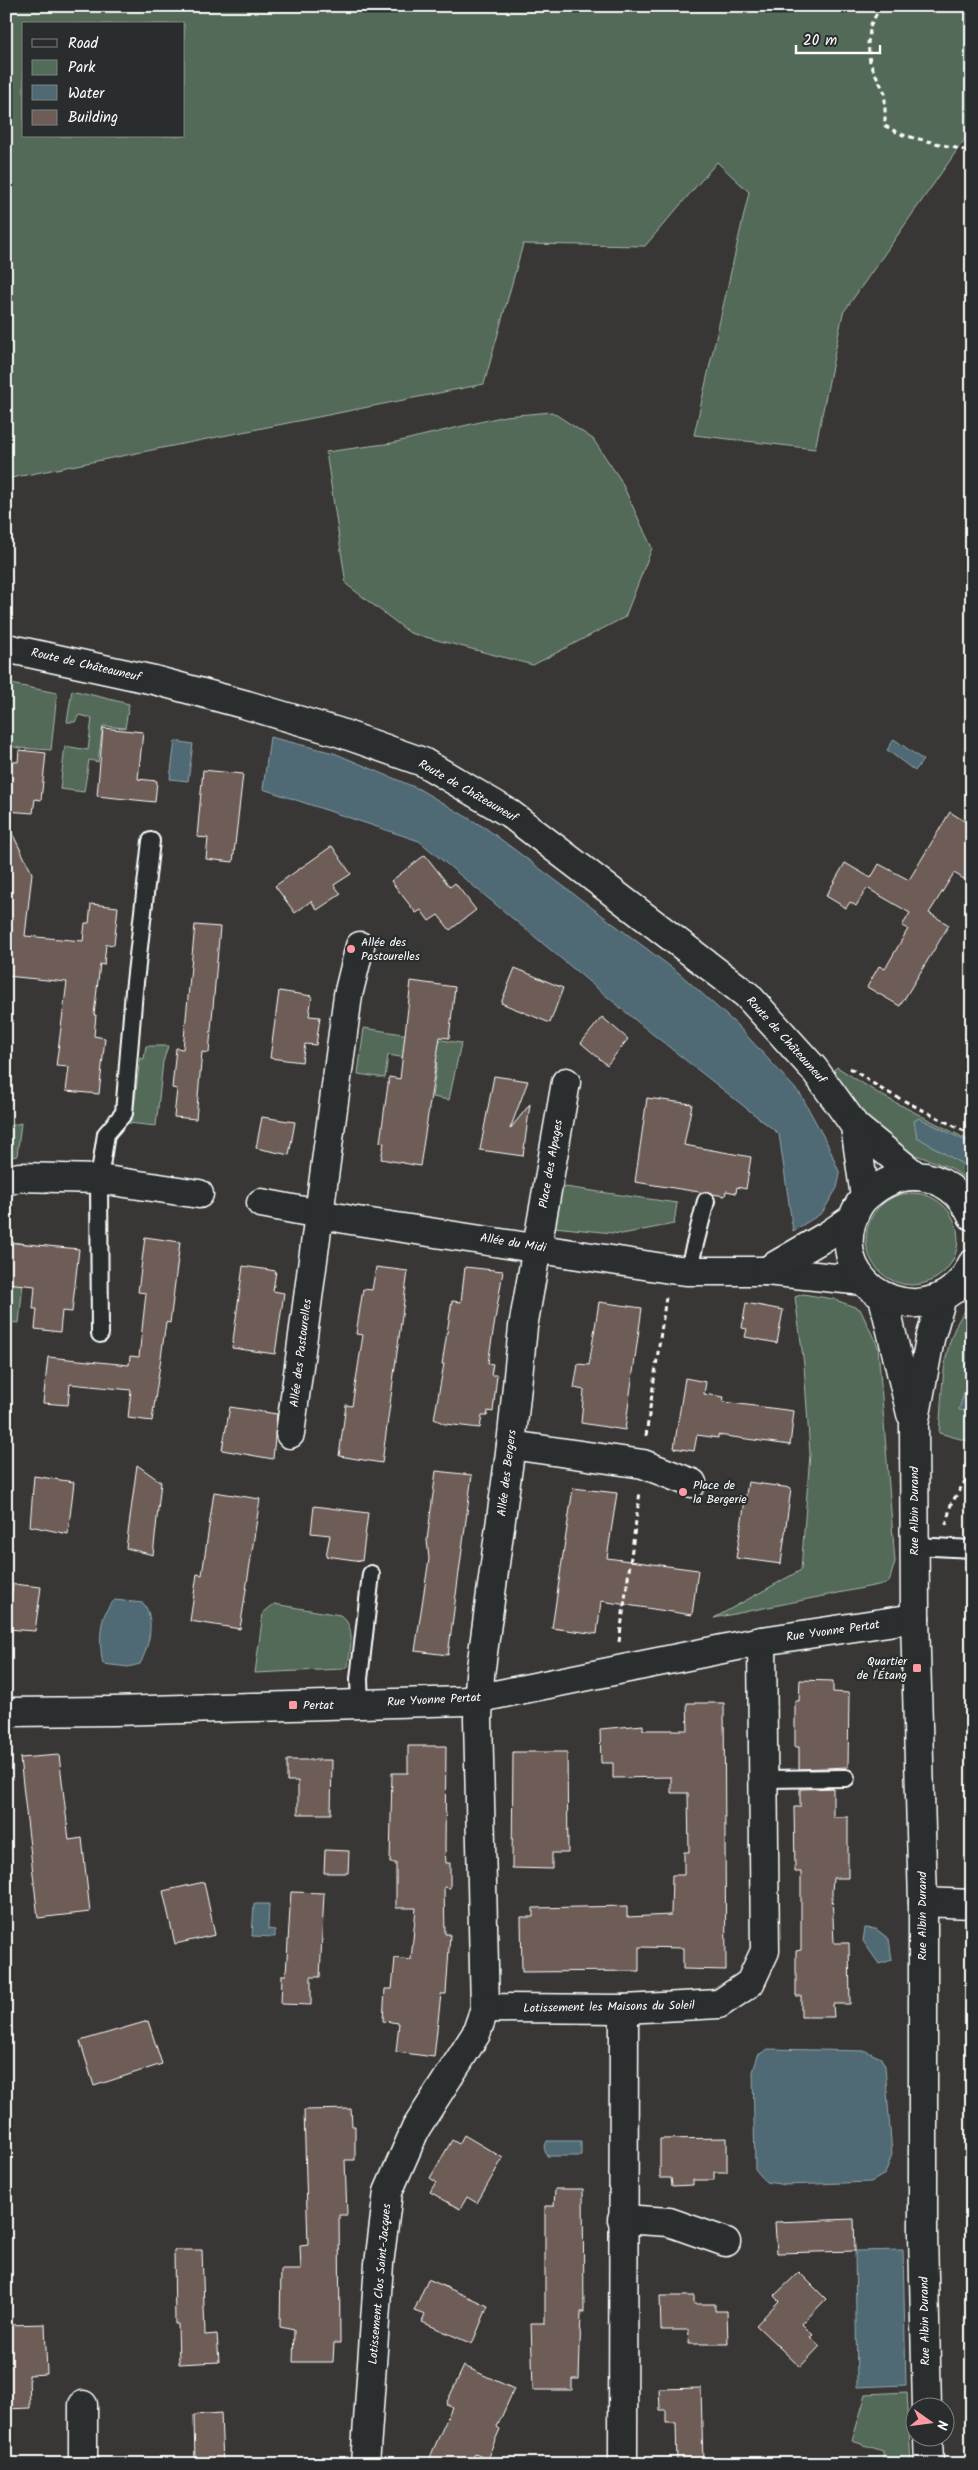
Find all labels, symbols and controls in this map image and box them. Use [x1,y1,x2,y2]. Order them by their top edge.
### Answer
legend [22,22,185,138]
scale bar [796,22,879,54]
text: 20 m [803,29,837,53]
text: Road [68,32,99,56]
text: Park [68,56,96,80]
text: Water [68,82,105,106]
text: Building [68,106,118,130]
street label: Route de Châteauneuf [29,643,144,687]
street label: Route de Châteauneuf [415,755,523,828]
place label: Allée des Pastourelles [361,933,420,966]
marker: Allée des Pastourelles [345,943,357,955]
street label: Route de Châteauneuf [741,992,832,1089]
street label: Place des Alpages [534,1118,568,1210]
street label: Allée du Midi [479,1228,548,1258]
street label: Allée des Pastourelles [285,1298,317,1408]
street label: Allée des Bergers [492,1429,522,1517]
street label: Rue Albin Durand [905,1465,924,1556]
place label: Place de la Bergerie [693,1476,747,1509]
marker: Place de la Bergerie [677,1486,689,1498]
street label: Rue Yvonne Pertat [785,1615,881,1647]
place label: Quartier de l'Étang [857,1652,908,1685]
marker: Quartier de l'Étang [911,1662,923,1674]
street label: Rue Yvonne Pertat [386,1688,482,1712]
place label: Pertat [303,1696,334,1715]
marker: Pertat [287,1699,299,1711]
street label: Rue Albin Durand [913,1870,932,1961]
street label: Lotissement les Maisons du Soleil [523,1996,695,2018]
street label: Lotissement Clos Saint-Jacques [364,2203,396,2365]
street label: Rue Albin Durand [915,2275,935,2366]
north arrow [906,2398,956,2448]
text: N [930,2418,953,2432]

